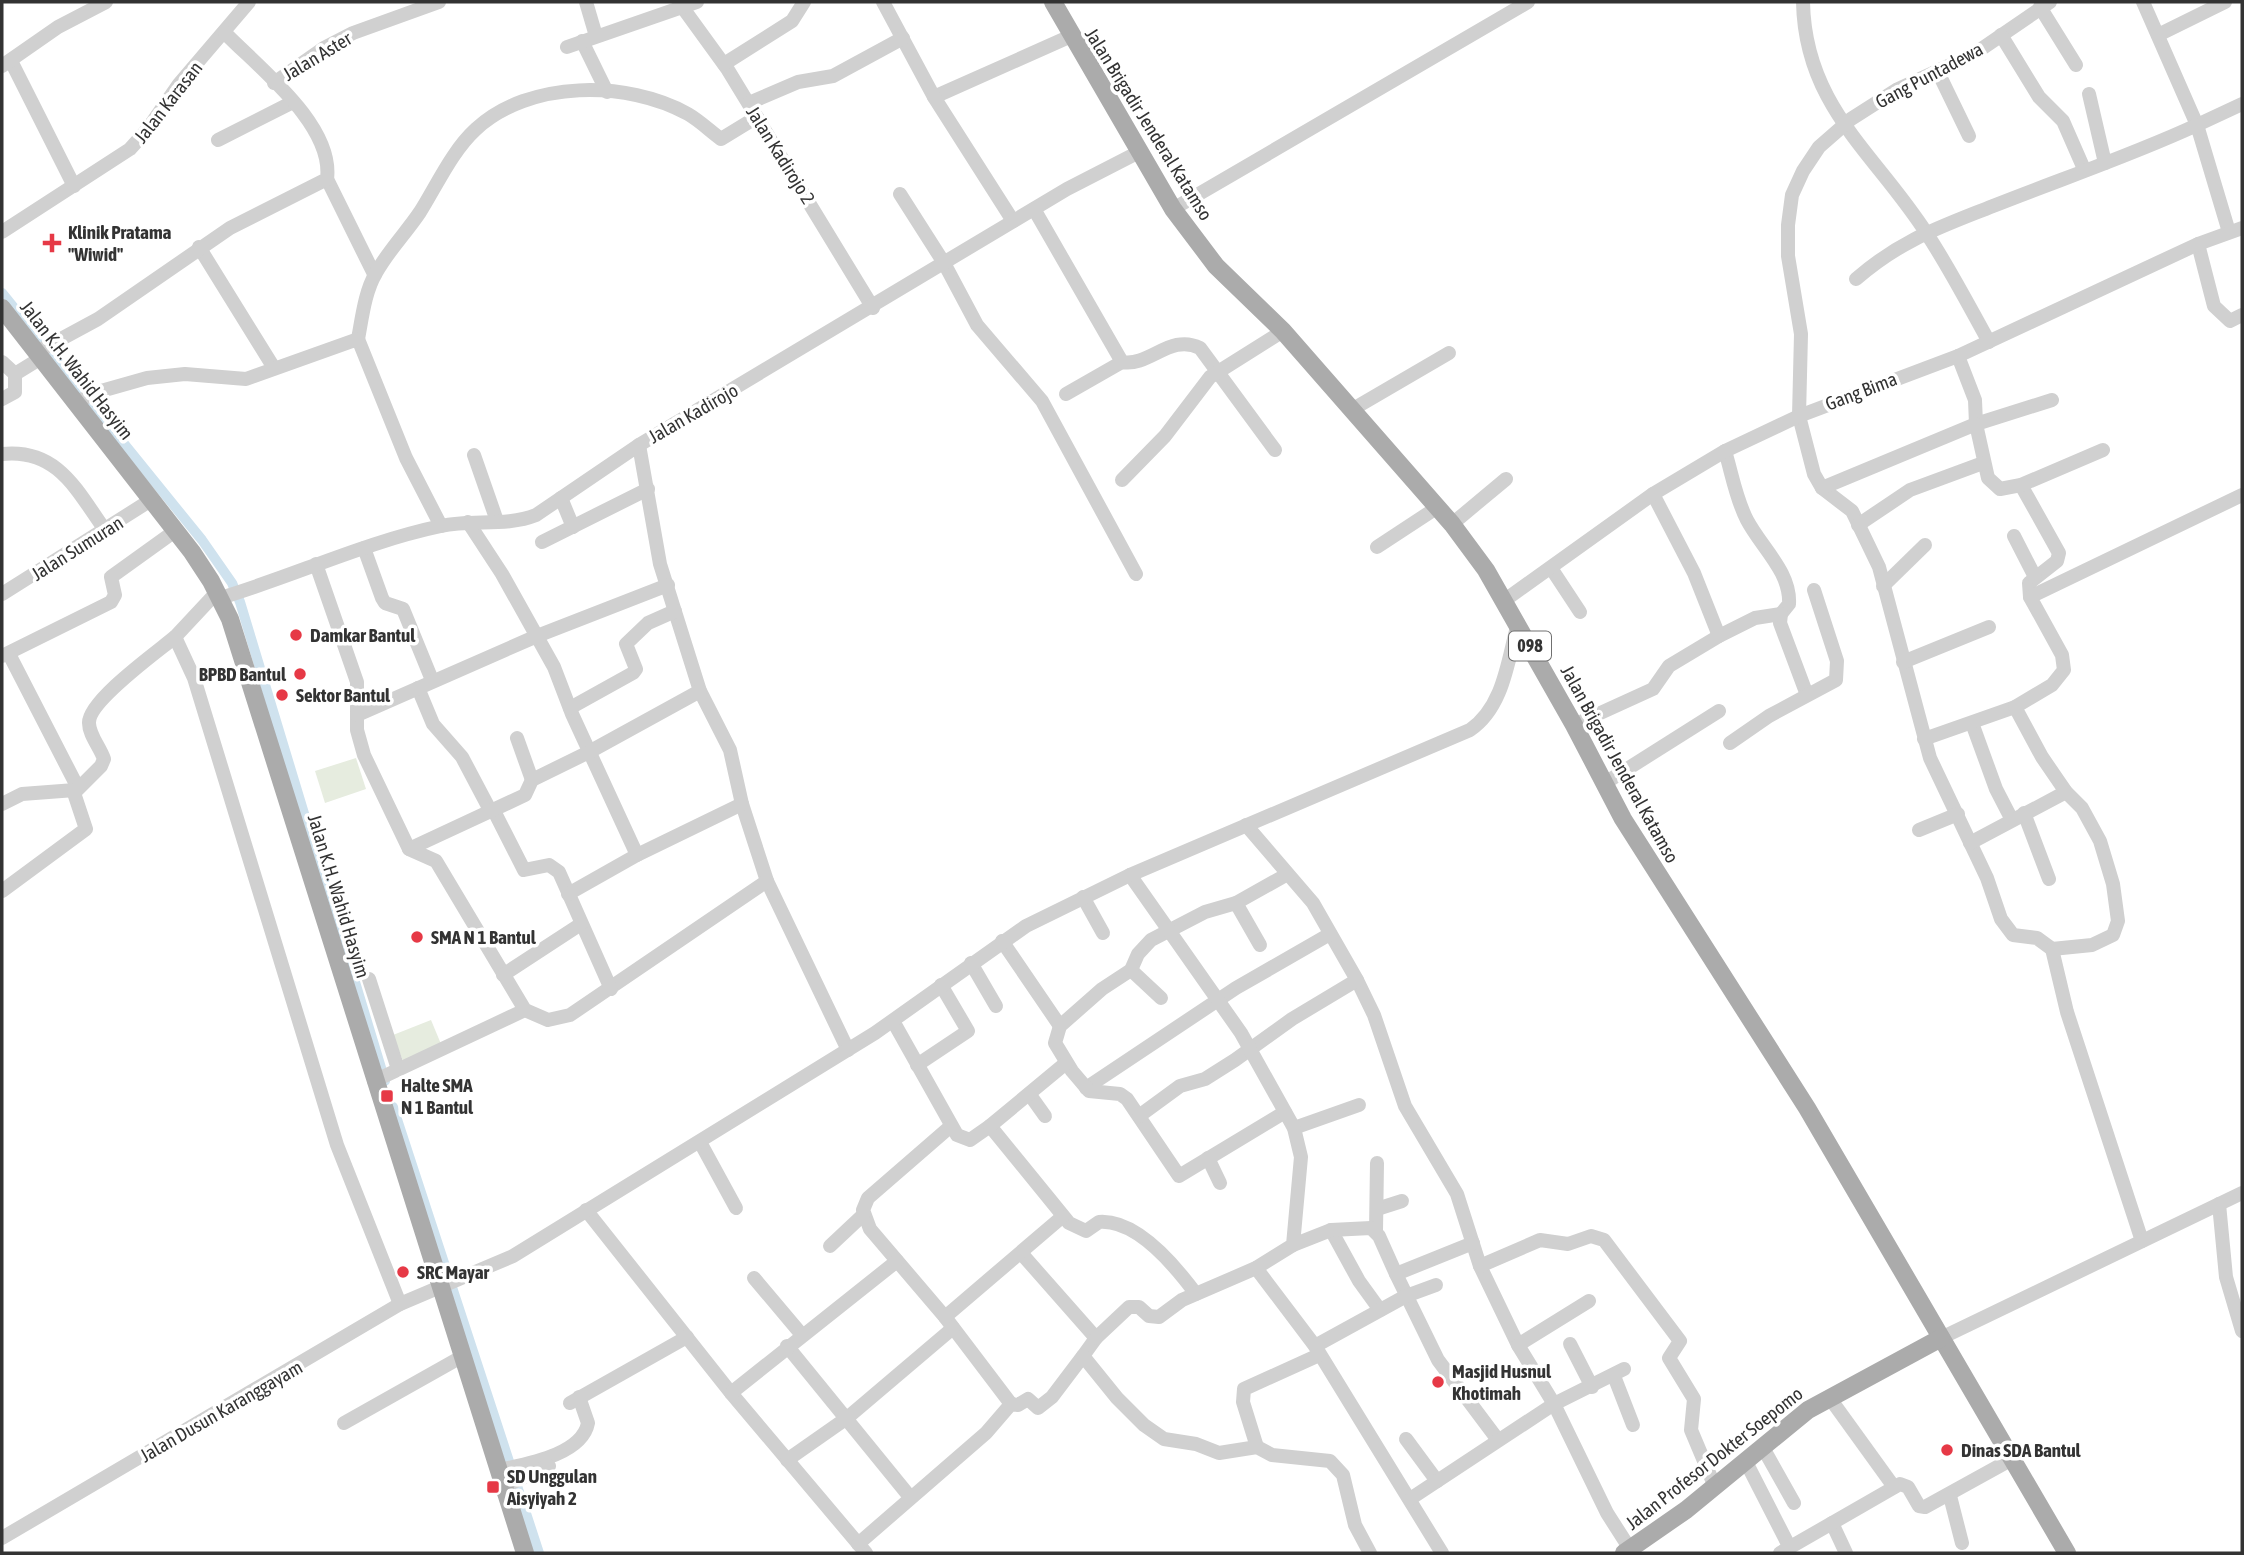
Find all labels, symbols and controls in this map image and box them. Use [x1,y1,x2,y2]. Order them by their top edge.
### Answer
street label: Jalan Brigadir Jenderal Katamso [1081,24,1217,224]
street label: Jalan Aster [279,27,356,85]
street label: Gang Puntadewa [1872,38,1986,112]
street label: Jalan Karasan [129,57,207,147]
street label: Jalan Kadirojo 2 [742,102,820,208]
place label: Klinik Pratama "Wiwid" [68,221,172,265]
marker: Klinik Pratama "Wiwid" [42,233,62,253]
street label: Jalan K.H. Wahid Hasyim [16,296,138,444]
street label: Gang Bima [1822,367,1900,415]
street label: Jalan Kadirojo [644,379,742,447]
street label: Jalan Sumuran [27,511,127,585]
place label: Damkar Bantul [310,624,416,646]
marker: Damkar Bantul [288,627,304,643]
road number: 098 [1509,632,1551,660]
street label: Jalan Brigadir Jenderal Katamso [1556,661,1684,867]
place label: BPBD Bantul [199,663,287,685]
marker: BPBD Bantul [292,666,308,682]
place label: Sektor Bantul [296,684,391,706]
marker: Sektor Bantul [274,687,290,703]
street label: Jalan K.H. Wahid Hasyim [304,811,374,981]
place label: SMA N 1 Bantul [431,926,537,948]
marker: SMA N 1 Bantul [409,929,425,945]
place label: Halte SMA N 1 Bantul [401,1074,474,1118]
marker: Halte SMA N 1 Bantul [379,1088,395,1104]
place label: SRC Mayar [417,1261,489,1283]
marker: SRC Mayar [395,1264,411,1280]
street label: Jalan Dusun Karanggayam [136,1356,306,1466]
place label: Masjid Husnul Khotimah [1452,1360,1552,1404]
marker: Masjid Husnul Khotimah [1430,1374,1446,1390]
street label: Jalan Profesor Dokter Soepomo [1621,1382,1807,1534]
place label: Dinas SDA Bantul [1961,1439,2082,1461]
marker: Dinas SDA Bantul [1939,1442,1955,1458]
place label: SD Unggulan Aisyiyah 2 [506,1465,597,1509]
marker: SD Unggulan Aisyiyah 2 [485,1479,501,1495]

